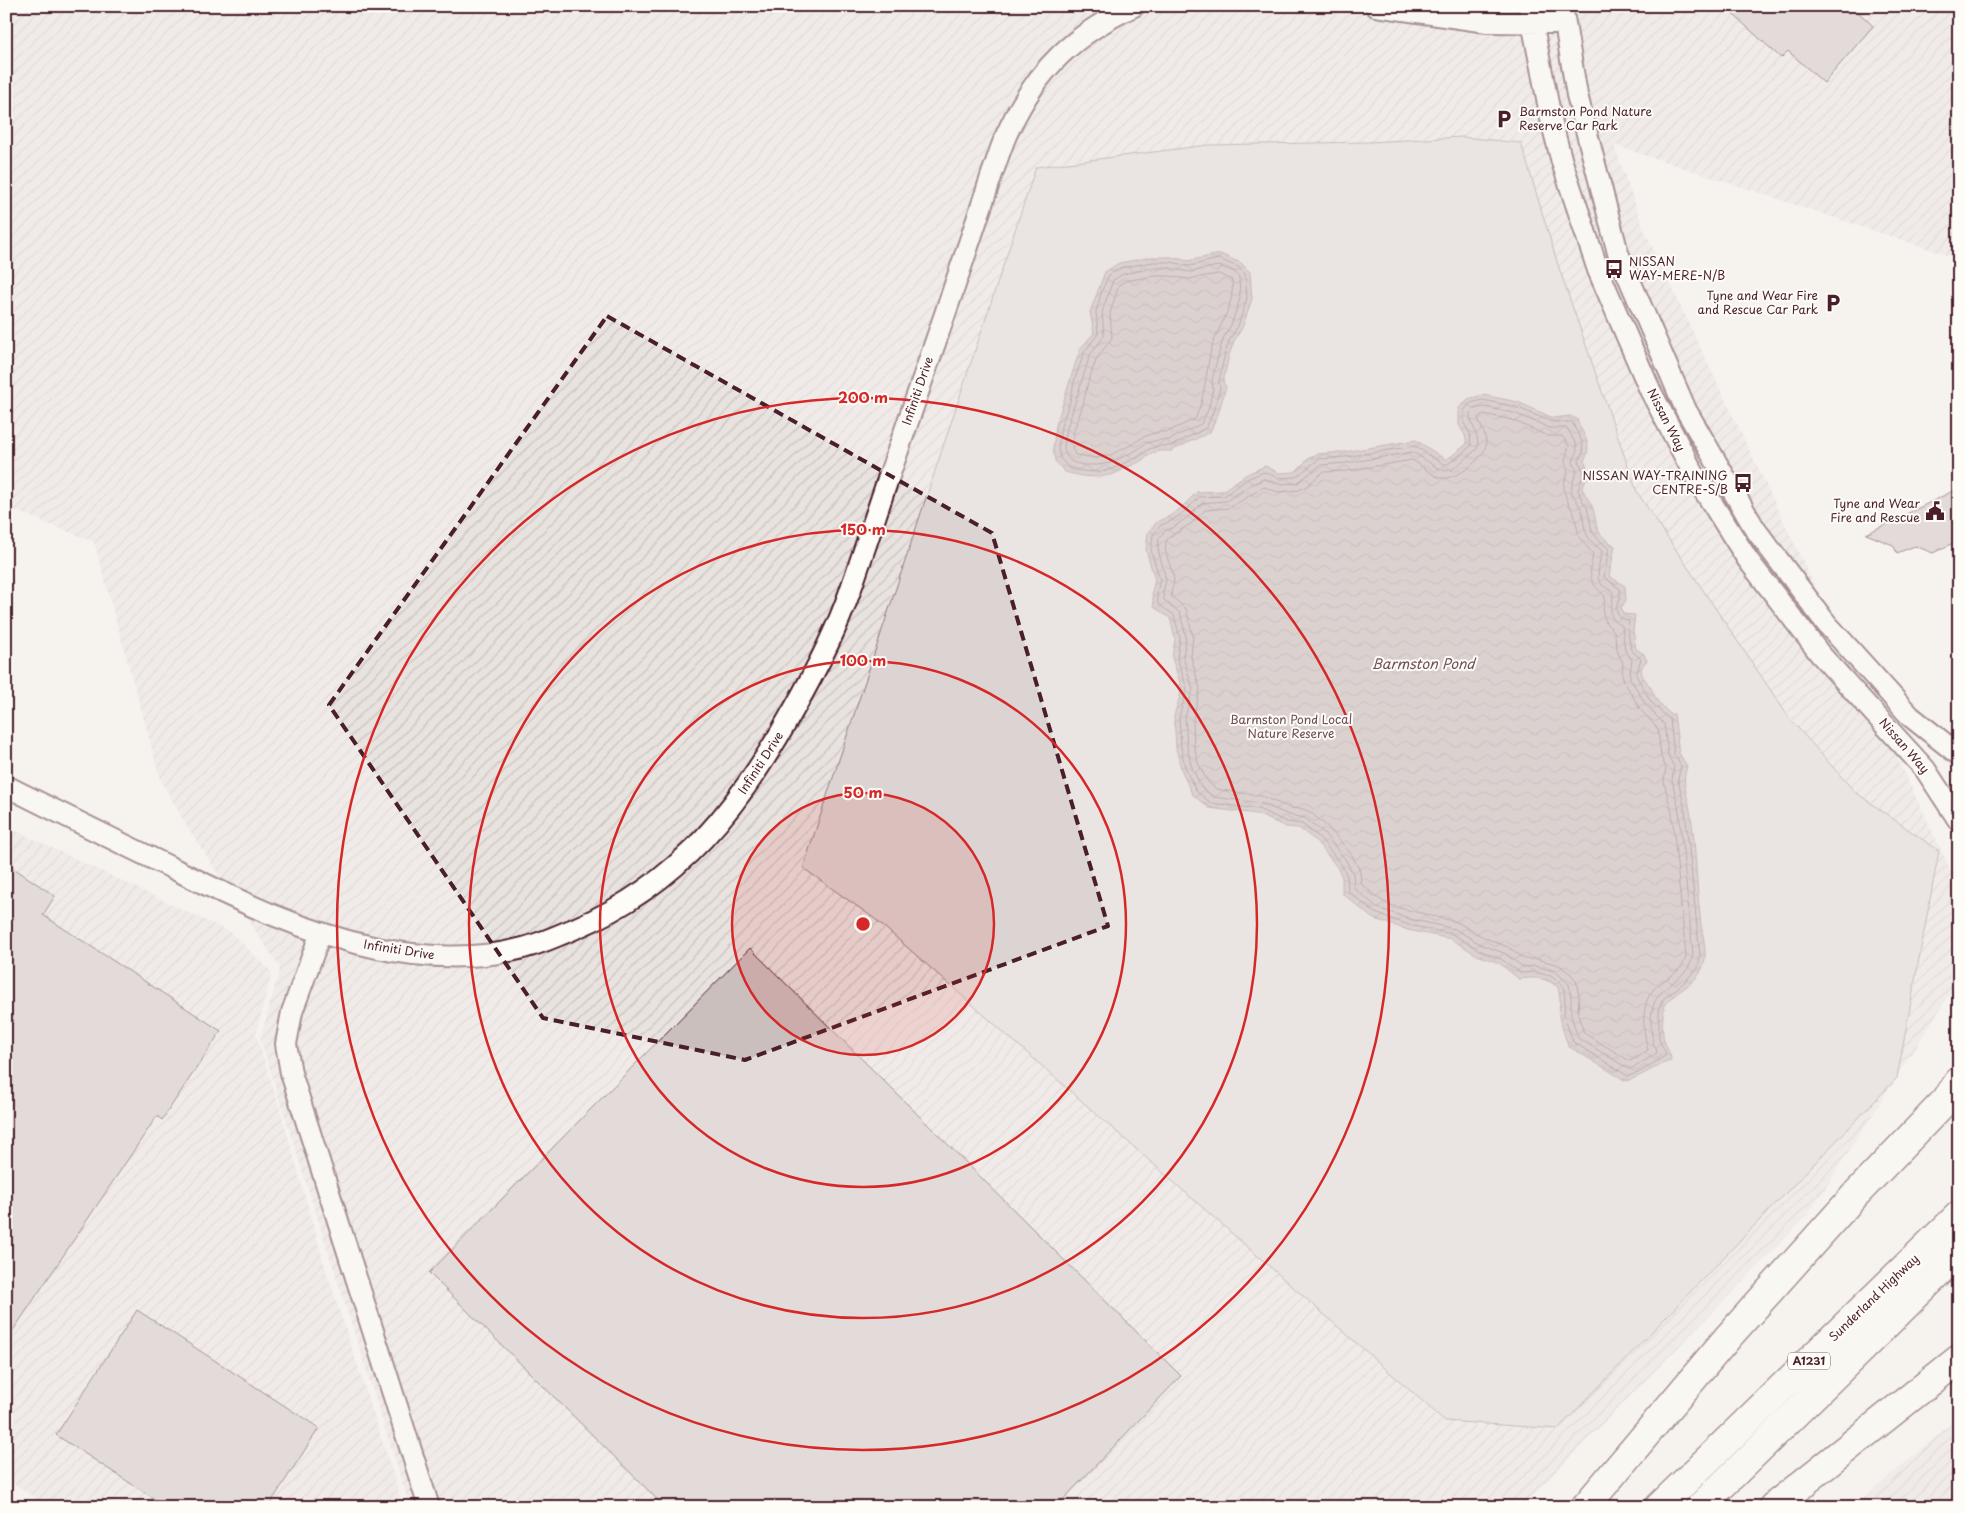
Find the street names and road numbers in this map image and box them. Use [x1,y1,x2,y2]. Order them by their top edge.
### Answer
street label: Infiniti Drive [897,354,937,427]
street label: Nissan Way [1643,385,1690,454]
street label: Nissan Way [1876,714,1934,777]
street label: Infiniti Drive [733,728,787,797]
street label: Infiniti Drive [362,935,436,963]
street label: Sunderland Highway [1824,1249,1922,1345]
road number: A1231 [1788,1352,1830,1370]

